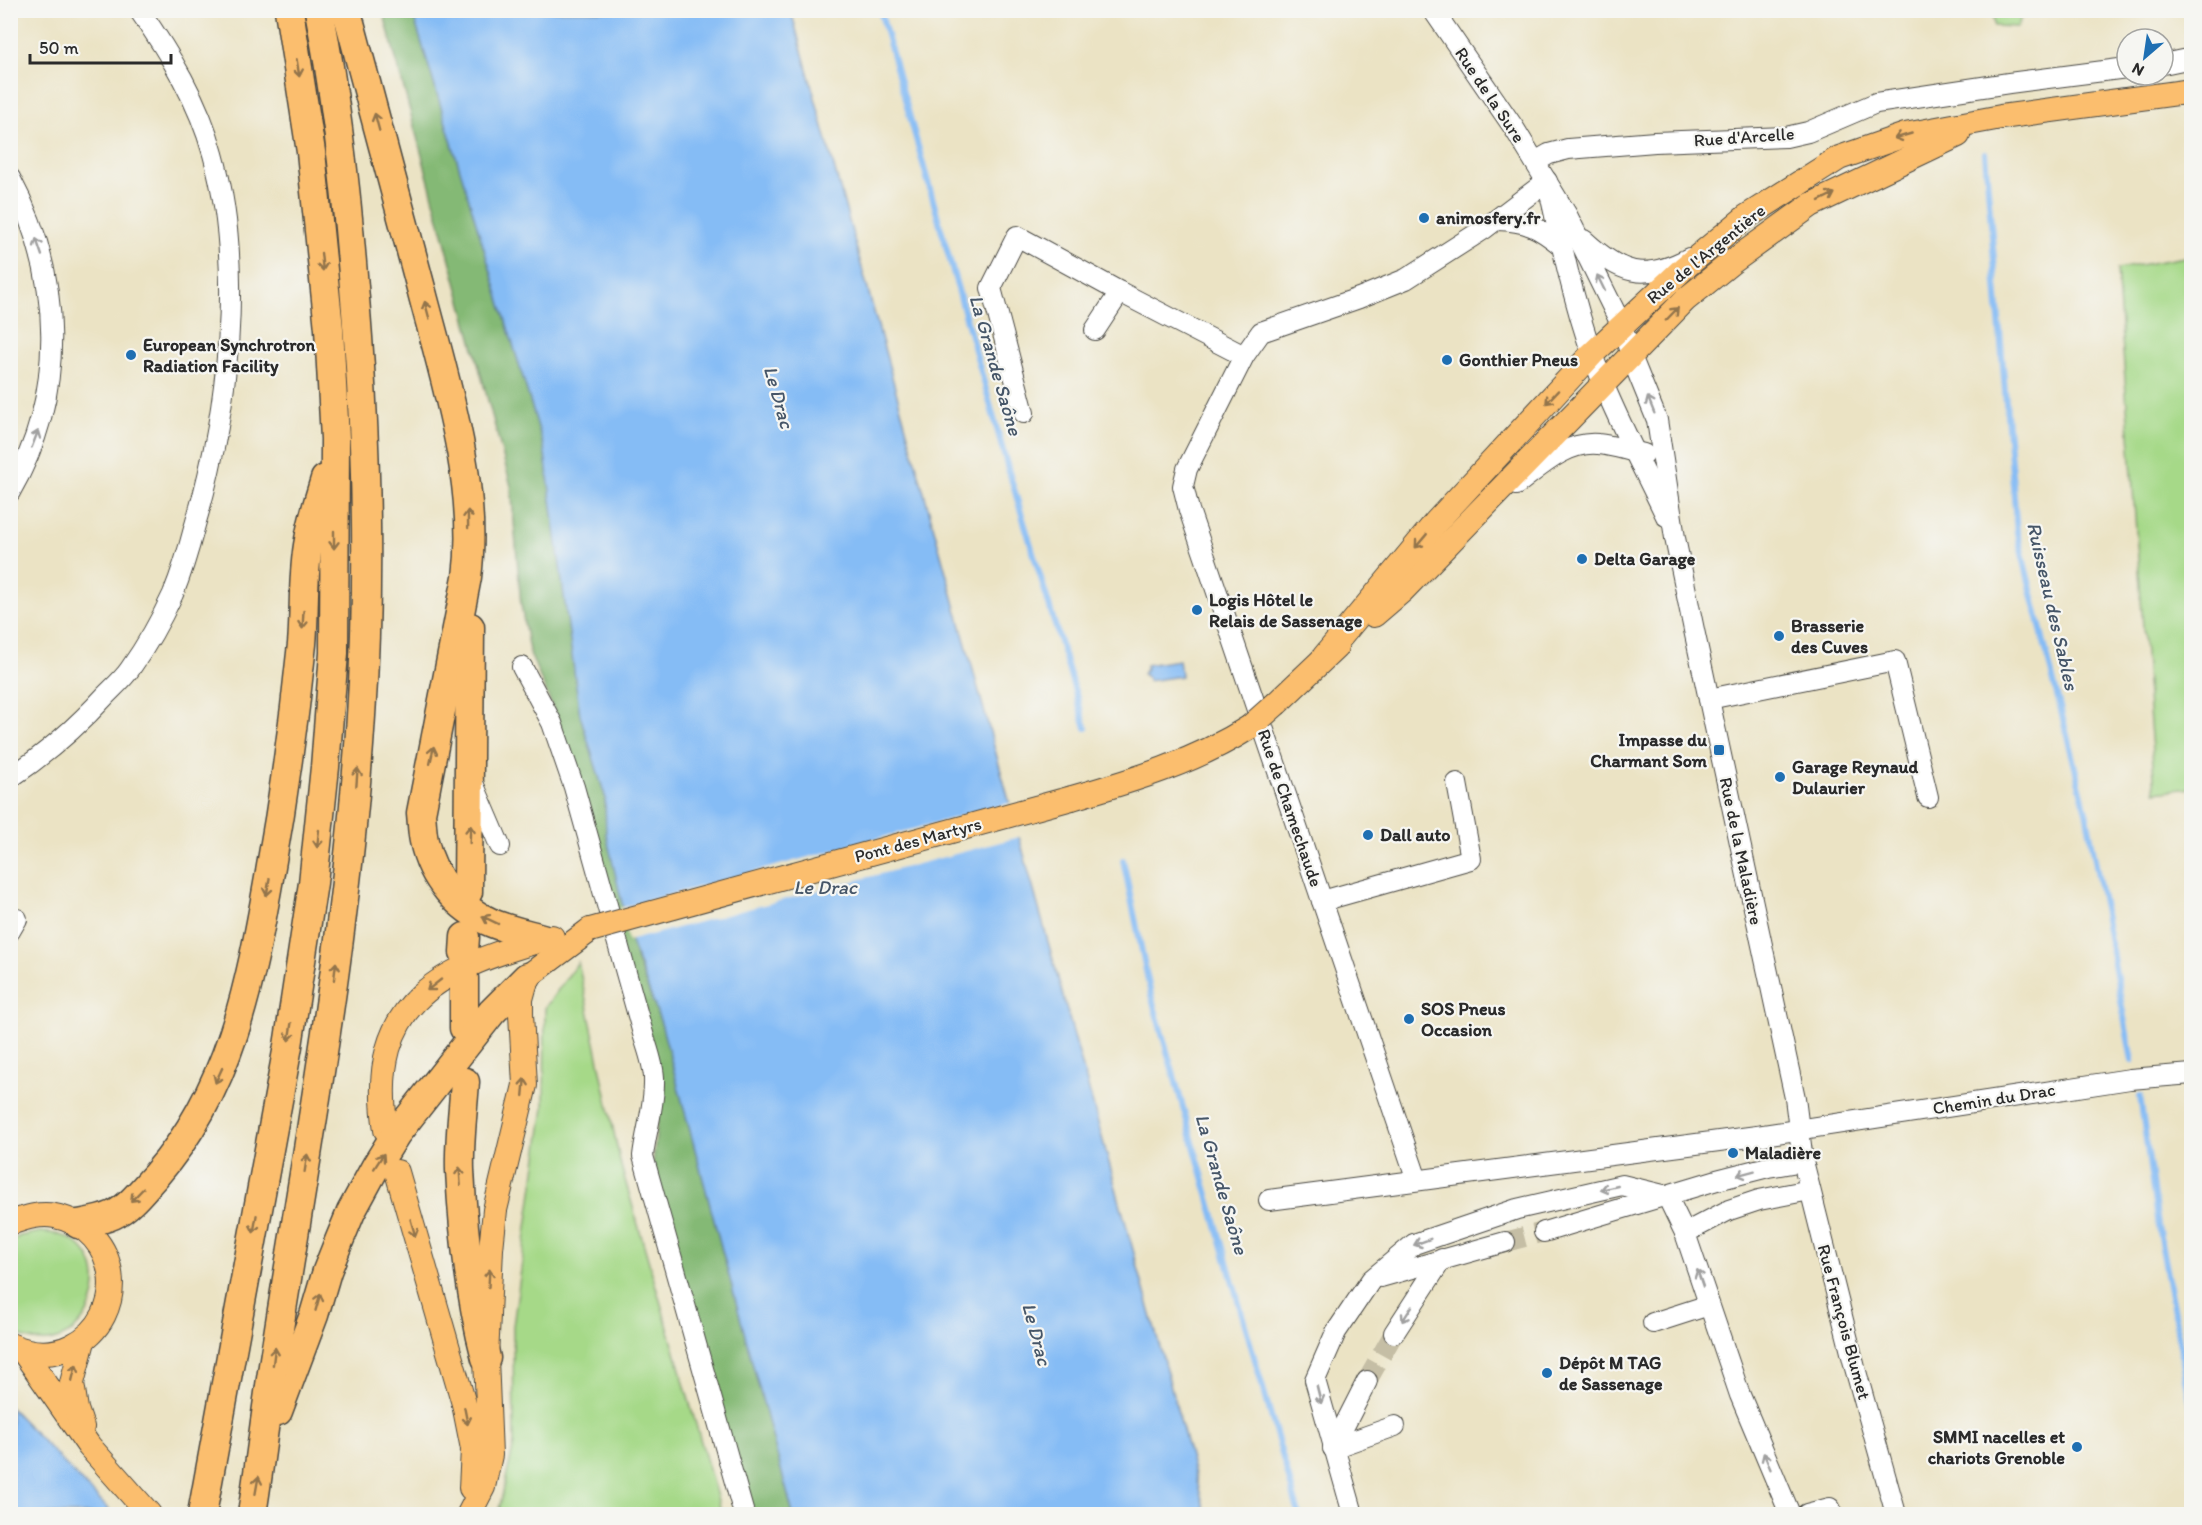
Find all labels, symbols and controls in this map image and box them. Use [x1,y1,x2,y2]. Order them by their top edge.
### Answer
scale bar [30,27,171,65]
north arrow [2115,27,2175,87]
text: 50 m [39,37,79,59]
street label: Rue de la Sure [1450,43,1530,147]
one-way arrow [293,58,304,78]
text: N [2129,59,2147,81]
one-way arrow [370,113,382,132]
street label: Rue d'Arcelle [1693,123,1795,151]
one-way arrow [1894,131,1913,143]
one-way arrow [1817,191,1835,203]
street label: Rue de l'Argentière [1642,199,1770,309]
place label: animosfery.fr [1436,207,1541,229]
marker: animosfery.fr [1417,211,1431,225]
one-way arrow [33,238,44,257]
one-way arrow [317,251,328,271]
one-way arrow [1594,274,1606,292]
water label: La Grande Saône [964,292,1028,439]
one-way arrow [420,301,432,320]
one-way arrow [1664,307,1679,322]
place label: European Synchrotron Radiation Facility [143,334,316,377]
marker: European Synchrotron Radiation Facility [124,348,138,362]
place label: Gonthier Pneus [1459,349,1578,371]
marker: Gonthier Pneus [1440,353,1454,367]
water label: Le Drac [759,363,800,433]
one-way arrow [1545,389,1559,404]
one-way arrow [1645,397,1656,415]
one-way arrow [30,430,41,448]
one-way arrow [462,509,474,529]
water label: Ruisseau des Sables [2022,520,2084,693]
one-way arrow [328,529,340,549]
one-way arrow [1415,532,1428,548]
place label: Delta Garage [1594,548,1696,570]
marker: Delta Garage [1575,552,1589,566]
place label: Logis Hôtel le Relais de Sassenage [1209,589,1363,632]
marker: Logis Hôtel le Relais de Sassenage [1190,603,1204,617]
one-way arrow [298,609,309,629]
place label: Brasserie des Cuves [1791,615,1868,658]
marker: Brasserie des Cuves [1772,629,1786,643]
street label: Rue de Chamechaude [1253,726,1327,890]
place label: Impasse du Charmant Som [1590,729,1708,772]
marker: Impasse du Charmant Som [1712,743,1726,757]
one-way arrow [427,746,438,765]
place label: Garage Reynaud Dulaurier [1792,756,1919,799]
one-way arrow [351,767,362,787]
marker: Garage Reynaud Dulaurier [1773,770,1787,784]
street label: Rue de la Maladière [1715,775,1767,927]
street label: Pont des Martyrs [852,812,984,868]
one-way arrow [464,824,475,844]
place label: Dall auto [1380,824,1450,846]
one-way arrow [312,828,323,848]
marker: Dall auto [1361,828,1375,842]
water label: Le Drac [793,875,859,899]
one-way arrow [262,877,273,896]
one-way arrow [481,914,499,926]
one-way arrow [330,961,341,981]
one-way arrow [426,979,442,992]
place label: SOS Pneus Occasion [1421,998,1505,1041]
marker: SOS Pneus Occasion [1402,1012,1416,1026]
one-way arrow [284,1021,295,1041]
one-way arrow [212,1066,224,1084]
one-way arrow [519,1078,530,1098]
street label: Chemin du Drac [1931,1078,2057,1120]
water label: La Grande Saône [1190,1111,1254,1258]
place label: Maladière [1745,1142,1821,1164]
marker: Maladière [1726,1146,1740,1160]
one-way arrow [373,1153,385,1170]
one-way arrow [301,1154,312,1174]
one-way arrow [455,1166,466,1186]
one-way arrow [1737,1167,1756,1179]
one-way arrow [1600,1183,1619,1194]
one-way arrow [130,1187,145,1202]
one-way arrow [249,1213,260,1233]
one-way arrow [408,1218,419,1237]
one-way arrow [1413,1237,1432,1248]
street label: Rue François Blumet [1813,1242,1875,1402]
one-way arrow [484,1269,495,1289]
one-way arrow [1694,1269,1705,1288]
one-way arrow [313,1293,324,1312]
water label: Le Drac [1017,1300,1057,1370]
one-way arrow [1400,1305,1412,1322]
one-way arrow [269,1346,280,1366]
place label: Dépôt M TAG de Sassenage [1559,1352,1663,1395]
one-way arrow [69,1364,81,1383]
marker: Dépôt M TAG de Sassenage [1540,1366,1554,1380]
one-way arrow [1313,1385,1325,1404]
one-way arrow [461,1405,472,1425]
place label: SMMI nacelles et chariots Grenoble [1928,1426,2065,1469]
marker: SMMI nacelles et chariots Grenoble [2070,1440,2084,1454]
one-way arrow [1761,1452,1772,1470]
one-way arrow [251,1476,262,1495]

